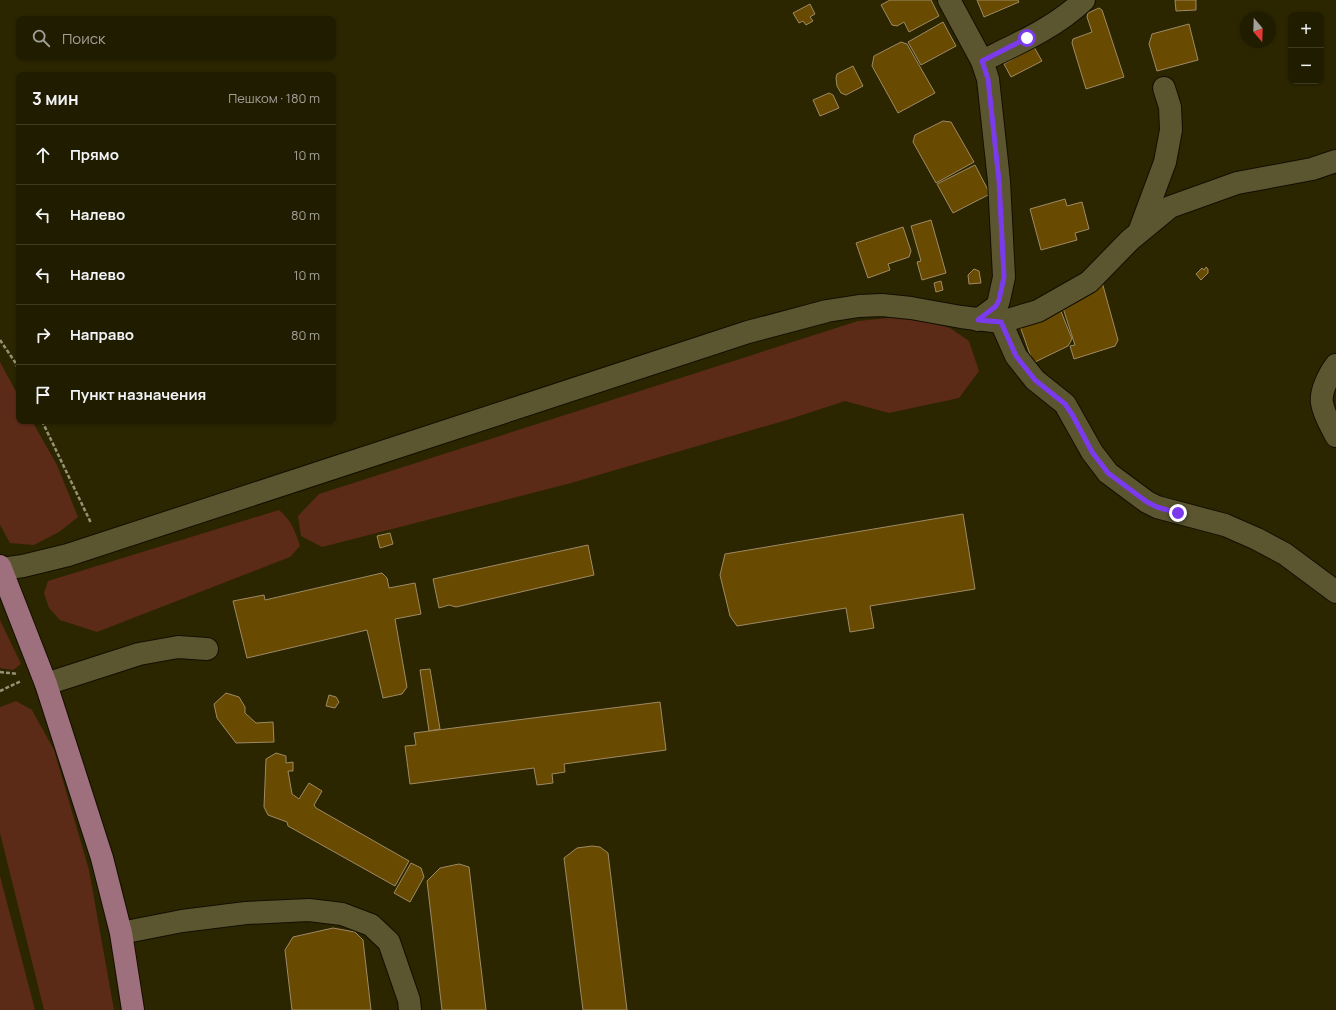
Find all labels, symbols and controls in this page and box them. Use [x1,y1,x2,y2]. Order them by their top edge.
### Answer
north arrow [1240,12,1276,48]
map controls [1288,12,1324,84]
button: + [1288,12,1324,48]
search box [16,16,336,60]
icon: search [30,27,52,49]
text: Поиск [62,28,106,49]
route start [1018,29,1036,47]
button: − [1288,48,1324,84]
text: 3 мин [32,87,79,110]
text: Пешком · 180 m [228,89,320,107]
icon: ahead [32,144,54,166]
text: Прямо [70,144,119,165]
text: 10 m [293,146,320,164]
icon: left [32,204,54,226]
text: Налево [70,204,125,225]
text: 80 m [291,206,320,224]
icon: left [32,264,54,286]
text: Налево [70,264,125,285]
text: 10 m [293,266,320,284]
icon: right [32,324,54,346]
text: Направо [70,324,134,345]
text: 80 m [291,326,320,344]
icon: arrive [32,384,54,406]
text: Пункт назначения [70,384,206,405]
route end [1169,504,1187,522]

